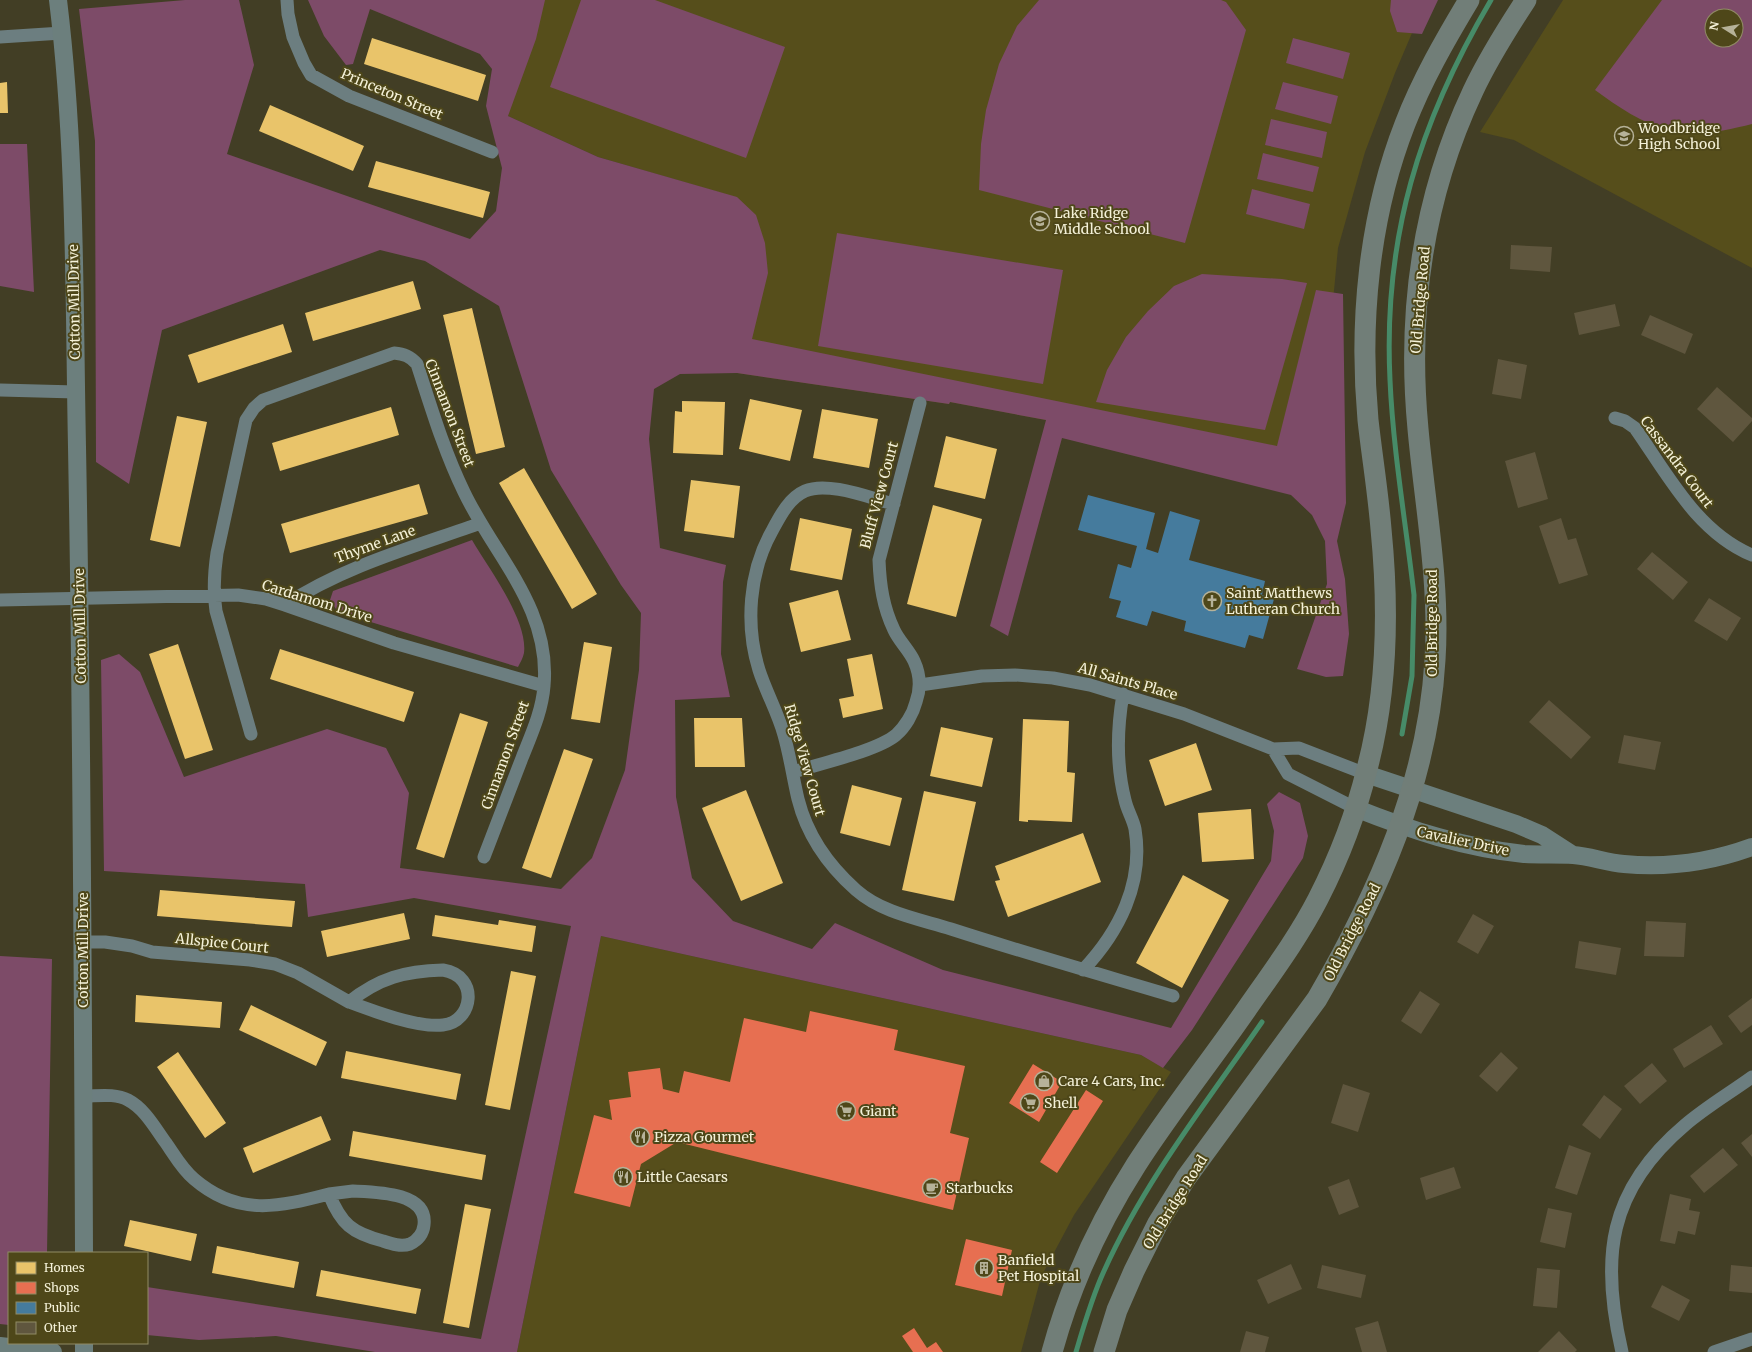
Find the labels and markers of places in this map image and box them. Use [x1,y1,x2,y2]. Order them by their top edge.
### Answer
place label: Woodbridge High School [1637,119,1721,153]
school or university icon: Woodbridge High School [1613,125,1635,147]
place label: Lake Ridge Middle School [1054,204,1151,238]
school or university icon: Lake Ridge Middle School [1029,210,1051,232]
place label: Saint Matthews Lutheran Church [1226,584,1340,618]
church icon: Saint Matthews Lutheran Church [1201,590,1223,612]
shop icon: Care 4 Cars, Inc. [1033,1070,1055,1092]
place label: Care 4 Cars, Inc. [1058,1072,1165,1090]
supermarket icon: Shell [1019,1092,1041,1114]
place label: Shell [1044,1094,1078,1112]
supermarket icon: Giant [835,1100,857,1122]
place label: Giant [860,1102,897,1120]
restaurant icon: Pizza Gourmet [629,1126,651,1148]
place label: Pizza Gourmet [654,1128,755,1146]
restaurant icon: Little Caesars [612,1166,634,1188]
place label: Little Caesars [637,1168,728,1186]
cafe icon: Starbucks [921,1177,943,1199]
place label: Starbucks [946,1179,1013,1197]
place label: Banfield Pet Hospital [998,1251,1080,1285]
building icon: Banfield Pet Hospital [973,1257,995,1279]

